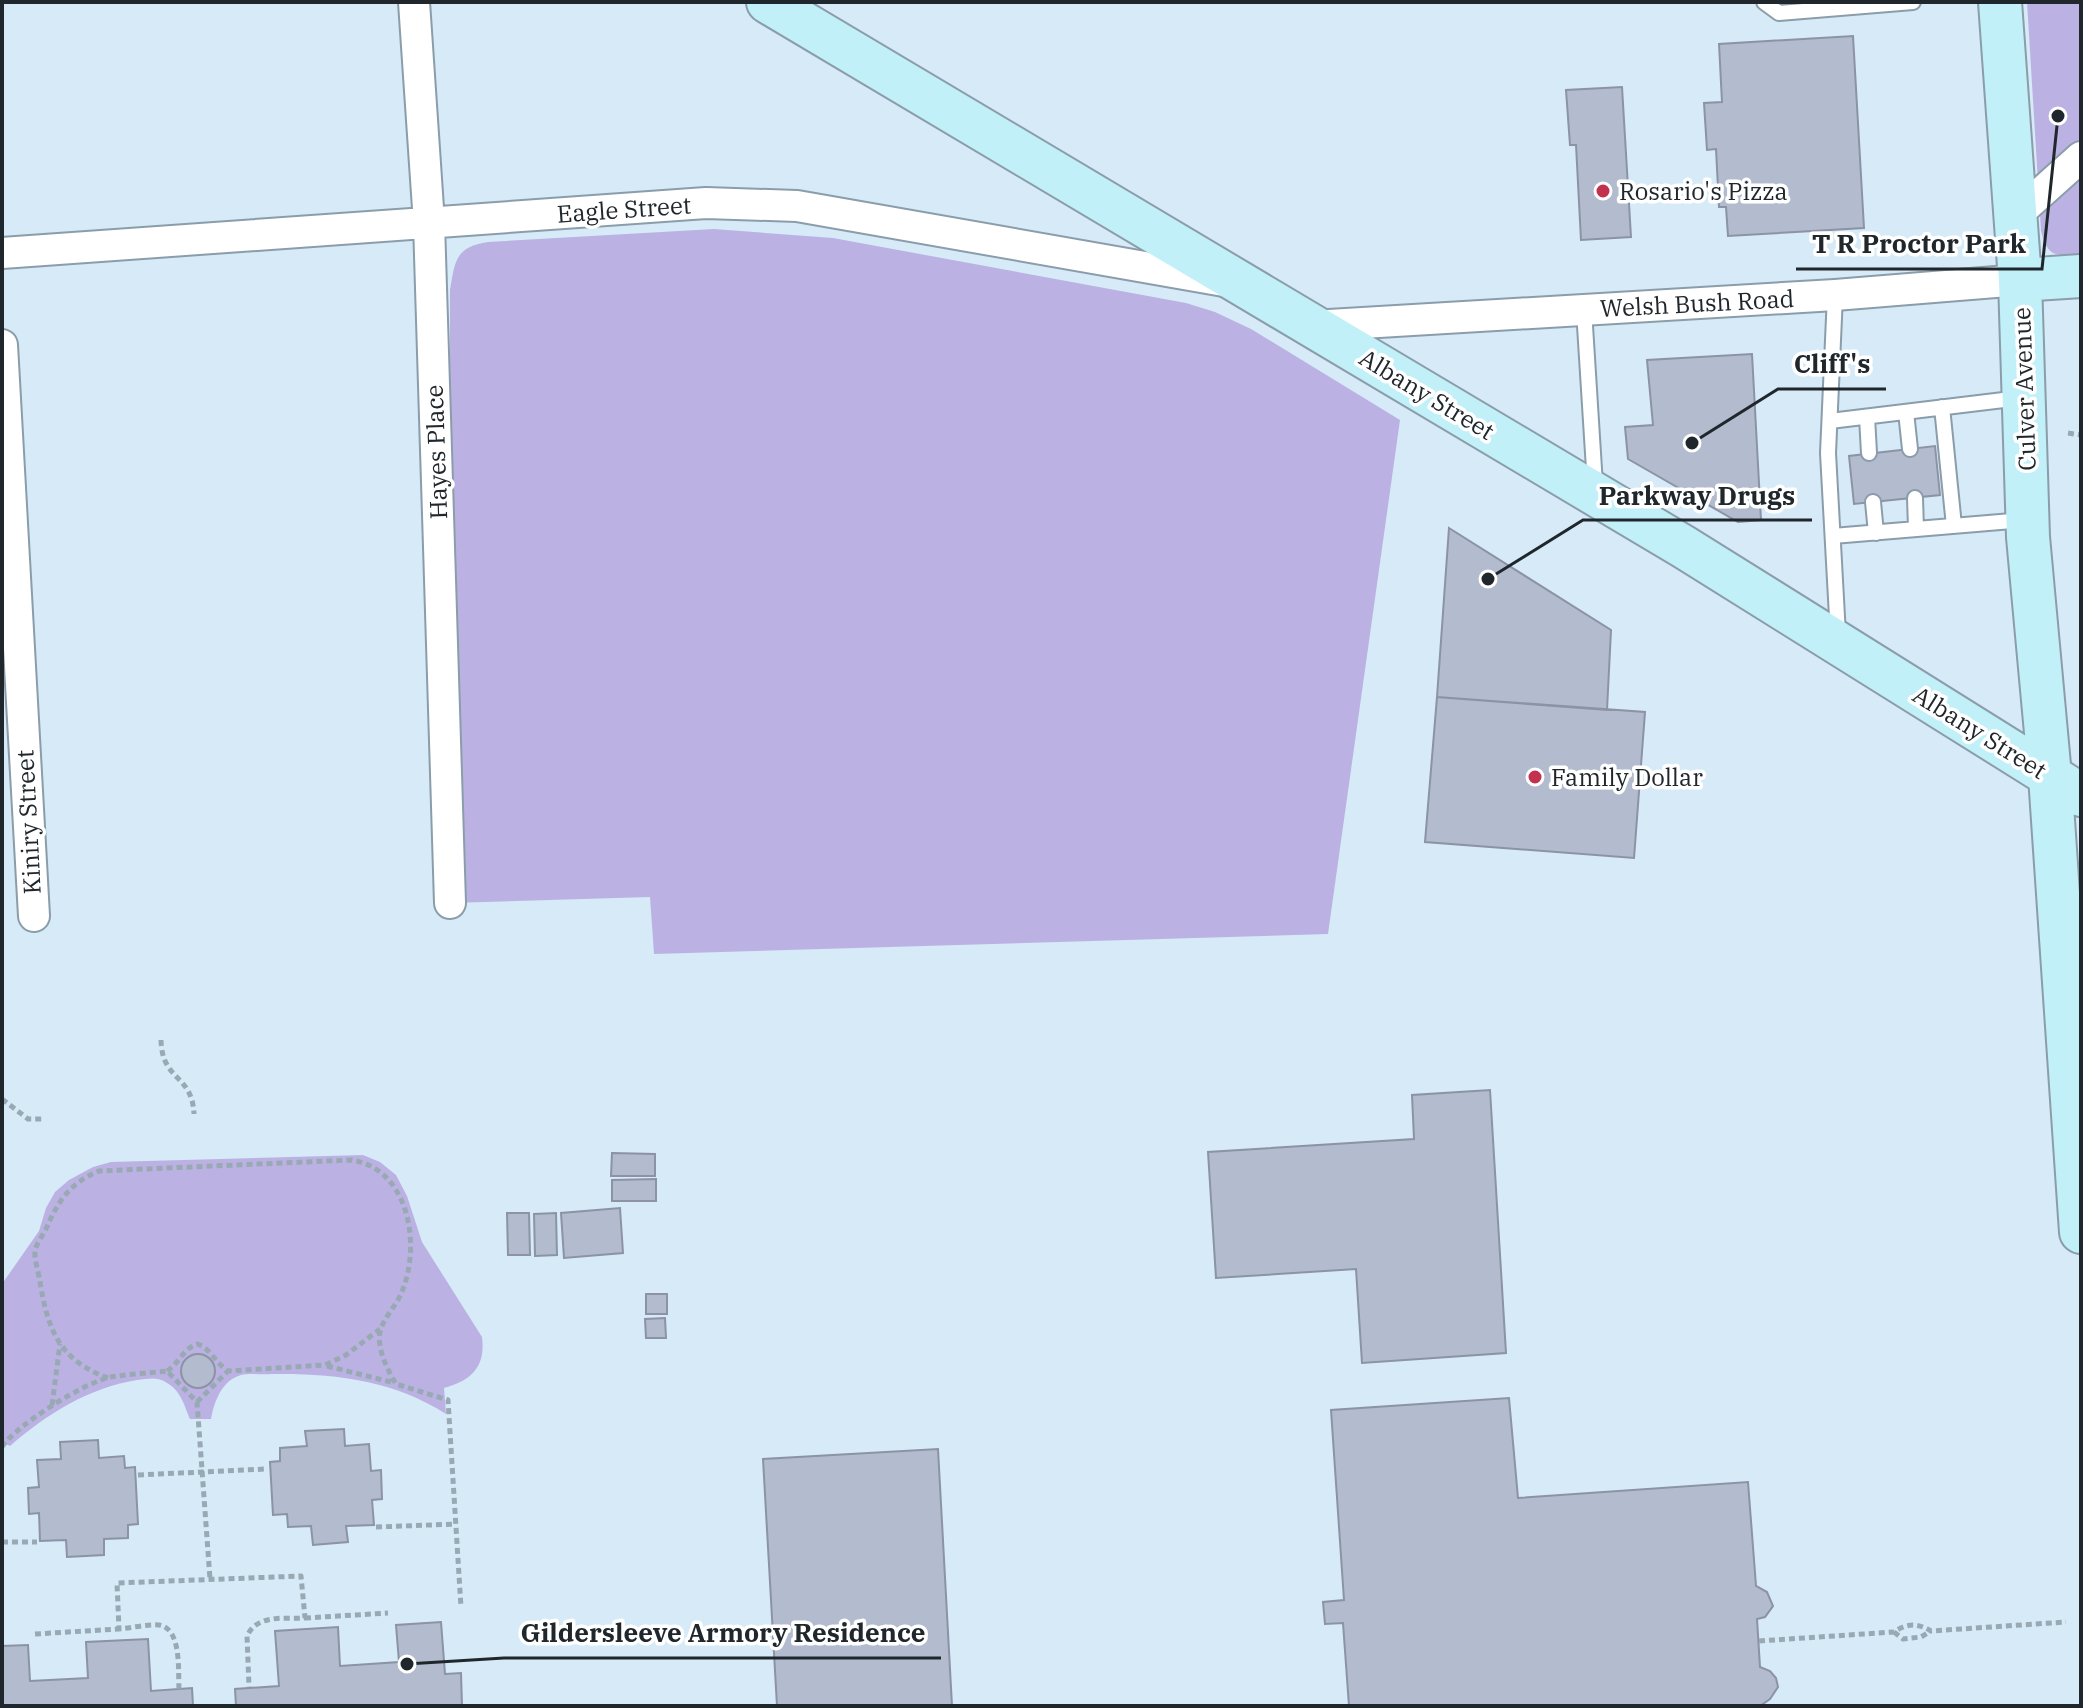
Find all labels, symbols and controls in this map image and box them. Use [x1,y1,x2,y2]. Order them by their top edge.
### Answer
place label: Rosario's Pizza [1619,175,1787,207]
marker: Rosario's Pizza [1594,182,1612,200]
street label: Eagle Street [556,188,692,230]
callout: T R Proctor Park [1796,219,2042,269]
text: T R Proctor Park [1812,226,2027,260]
street label: Welsh Bush Road [1599,282,1795,324]
street label: Culver Avenue [2005,307,2043,471]
callout: Cliff's [1778,339,1886,389]
street label: Albany Street [1354,341,1500,447]
text: Cliff's [1794,346,1870,380]
street label: Hayes Place [418,384,454,520]
callout: Parkway Drugs [1583,470,1812,520]
text: Parkway Drugs [1599,478,1795,512]
street label: Albany Street [1907,678,2053,786]
street label: Kiniry Street [8,749,48,895]
place label: Family Dollar [1551,761,1703,793]
marker: Family Dollar [1526,768,1544,786]
callout: Gildersleeve Armory Residence [504,1608,941,1658]
text: Gildersleeve Armory Residence [521,1615,925,1649]

